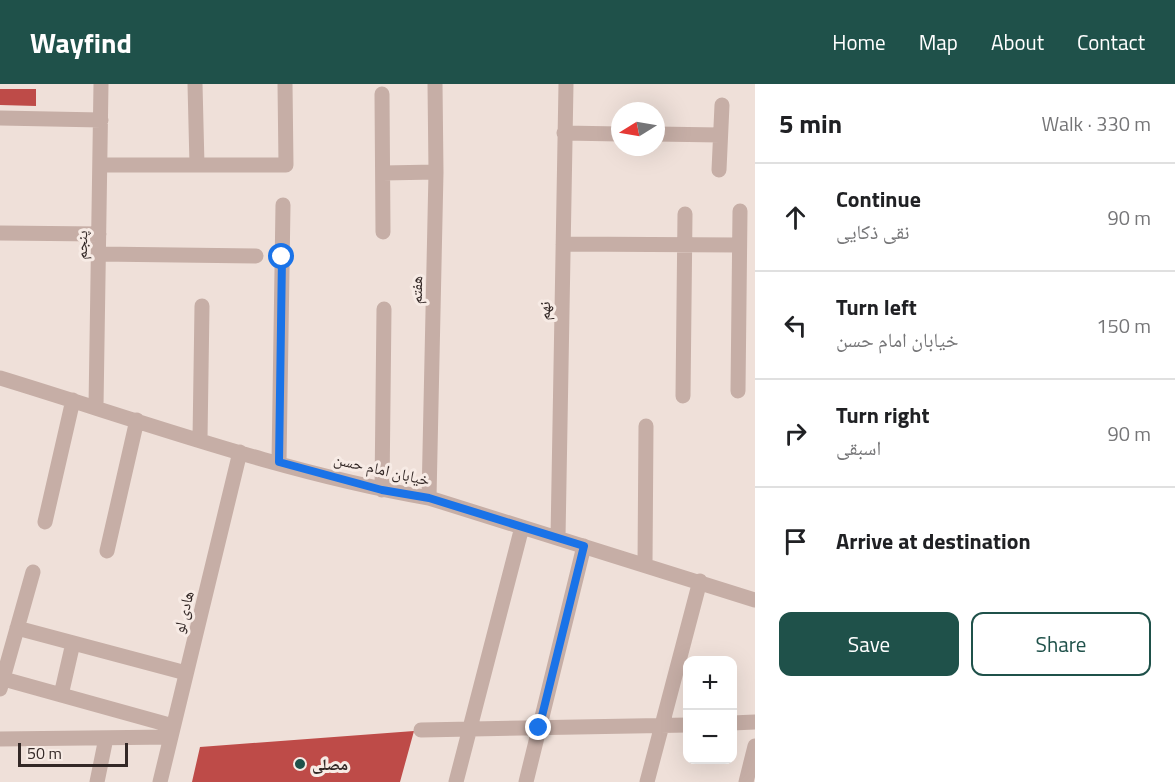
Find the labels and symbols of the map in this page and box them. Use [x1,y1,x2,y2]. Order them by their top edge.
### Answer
north arrow [611,102,665,156]
street label: پنجم [69,230,93,260]
route start [268,243,294,269]
street label: هفتم [404,276,428,304]
street label: نهم [532,301,556,321]
street label: خیابان امام حسن [332,446,432,492]
street label: هادی لو [166,588,200,636]
route end [525,714,551,740]
scale bar [18,740,128,768]
place label: مصلی [312,752,348,776]
marker: مصلی [293,757,307,771]

